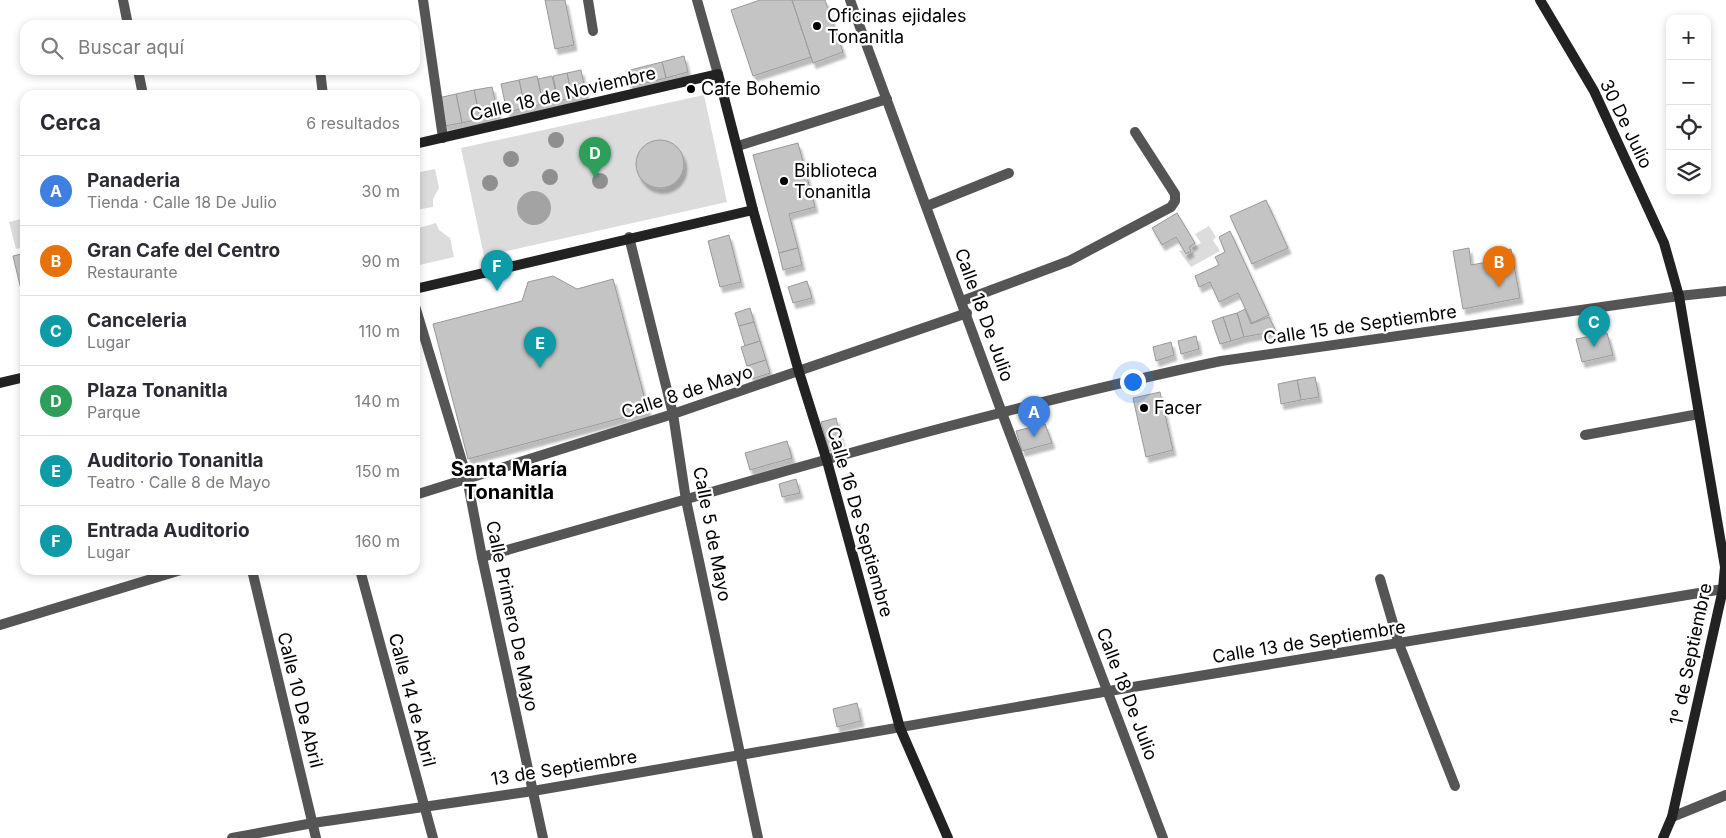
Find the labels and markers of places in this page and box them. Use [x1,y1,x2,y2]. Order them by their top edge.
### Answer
place label: Oficinas ejidales Tonanitla [827,5,966,47]
marker: Oficinas ejidales Tonanitla [811,20,823,32]
place label: Cafe Bohemio [701,78,821,99]
marker: Cafe Bohemio [685,83,697,95]
pin: D [579,137,611,178]
place label: Biblioteca Tonanitla [794,160,877,202]
marker: Biblioteca Tonanitla [778,175,790,187]
pin: B [1483,246,1515,287]
pin: F [481,250,513,291]
pin: C [1578,306,1610,347]
pin: E [524,327,556,368]
pin: A [1018,396,1050,437]
place label: Facer [1154,397,1202,418]
marker: Facer [1138,402,1150,414]

